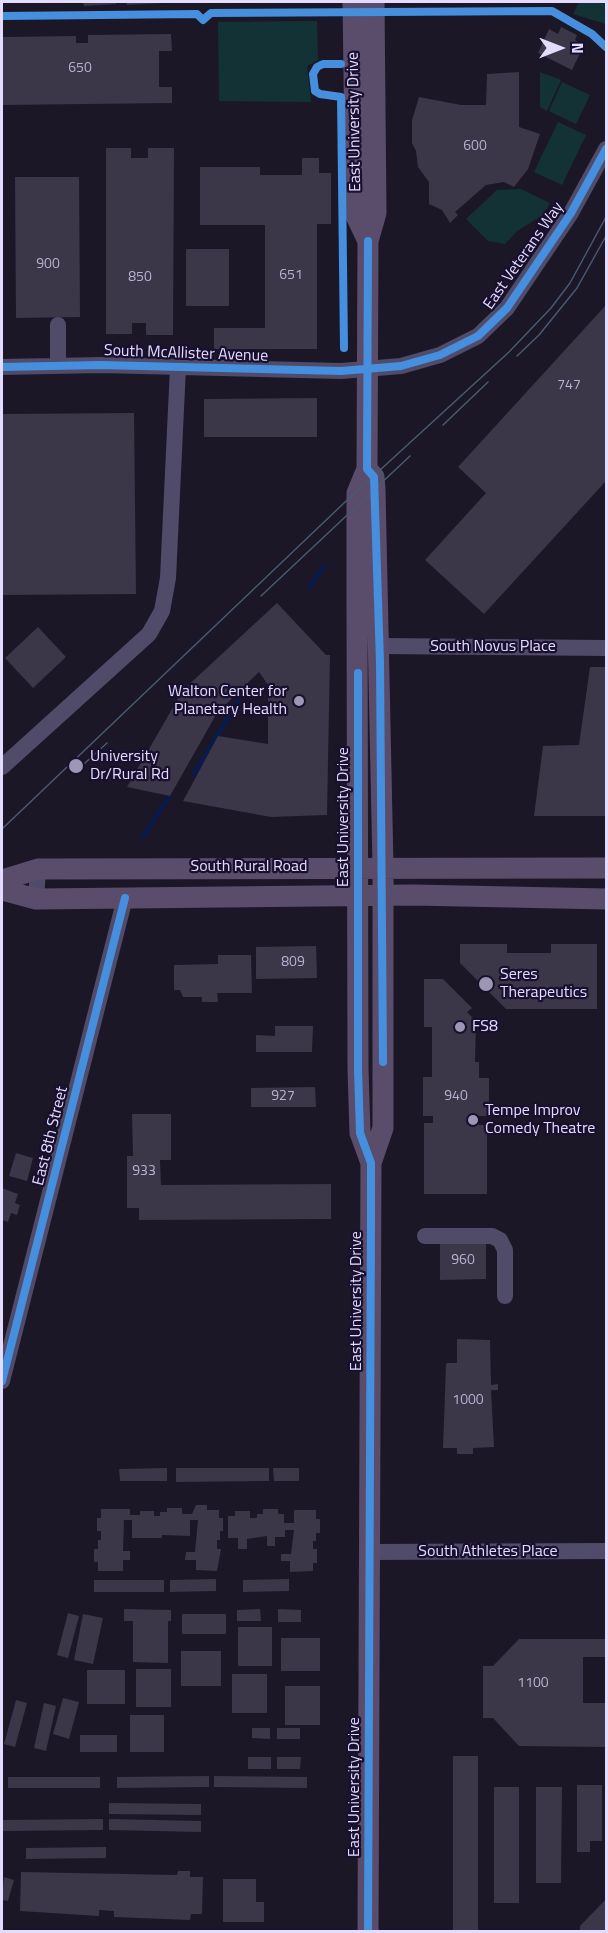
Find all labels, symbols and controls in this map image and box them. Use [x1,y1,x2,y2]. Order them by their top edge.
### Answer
north arrow [530,18,590,78]
text: N [566,42,590,54]
street label: East University Drive [344,52,366,192]
house number: 650 [68,61,92,77]
house number: 600 [463,139,487,155]
street label: East Veterans Way [480,199,568,313]
house number: 900 [36,257,60,273]
house number: 651 [279,268,303,284]
house number: 850 [128,270,152,286]
street label: South McAllister Avenue [104,342,268,366]
house number: 747 [557,378,581,394]
street label: South Novus Place [430,637,556,657]
place label: Walton Center for Planetary Health [168,682,287,720]
marker: Walton Center for Planetary Health [292,694,306,708]
place label: University Dr/Rural Rd [90,747,169,785]
street label: East University Drive [334,747,354,887]
marker: University Dr/Rural Rd [67,757,85,775]
street label: South Rural Road [190,857,308,877]
house number: 809 [281,955,305,971]
place label: Seres Therapeutics [500,965,587,1003]
marker: Seres Therapeutics [477,975,495,993]
place label: FS8 [472,1017,498,1037]
marker: FS8 [453,1020,467,1034]
street label: East 8th Street [29,1084,73,1188]
house number: 927 [271,1089,295,1105]
house number: 940 [444,1089,468,1105]
place label: Tempe Improv Comedy Theatre [485,1101,595,1139]
marker: Tempe Improv Comedy Theatre [466,1113,480,1127]
house number: 933 [132,1164,156,1180]
street label: East University Drive [347,1231,367,1371]
house number: 960 [451,1253,475,1269]
house number: 1000 [452,1393,484,1409]
street label: South Athletes Place [418,1542,558,1562]
house number: 1100 [517,1676,549,1692]
street label: East University Drive [345,1717,365,1857]

